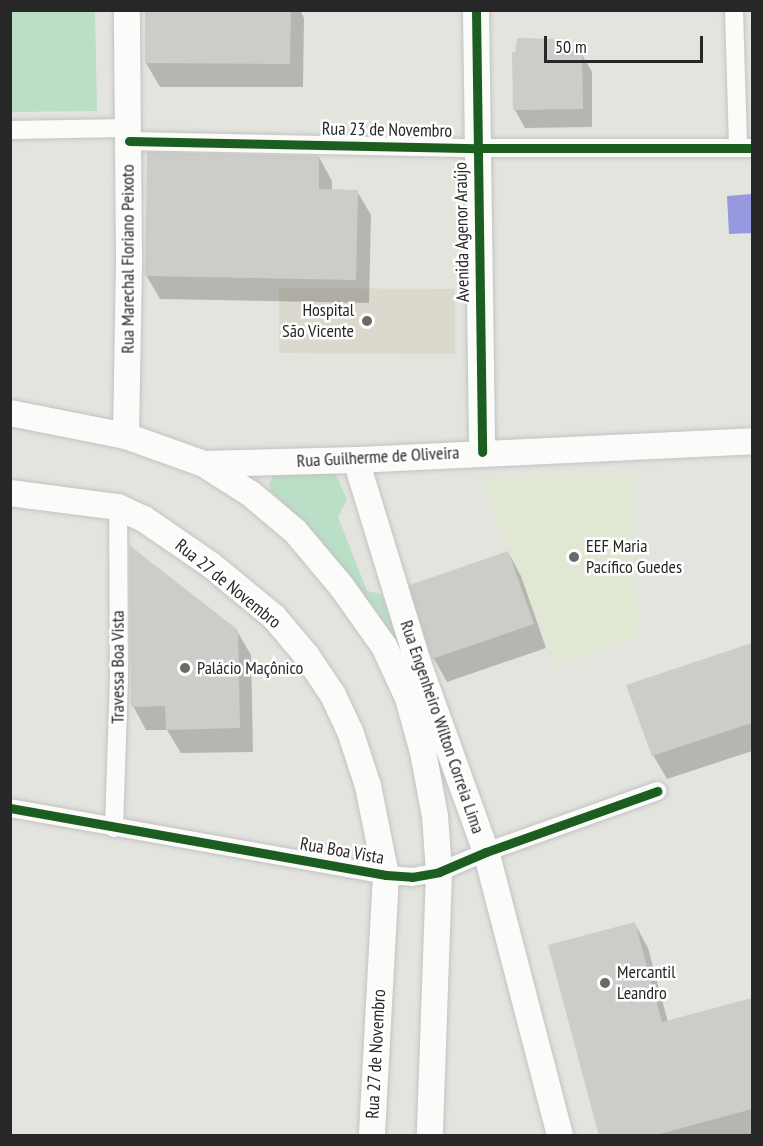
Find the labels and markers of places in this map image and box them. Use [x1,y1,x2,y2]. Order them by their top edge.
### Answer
place label: Hospital São Vicente [282,300,354,342]
marker: Hospital São Vicente [358,312,376,330]
place label: EEF Maria Pacífico Guedes [586,536,682,578]
marker: EEF Maria Pacífico Guedes [567,550,581,564]
place label: Palácio Maçônico [197,657,303,679]
marker: Palácio Maçônico [178,661,192,675]
place label: Mercantil Leandro [617,962,675,1004]
marker: Mercantil Leandro [598,976,612,990]

